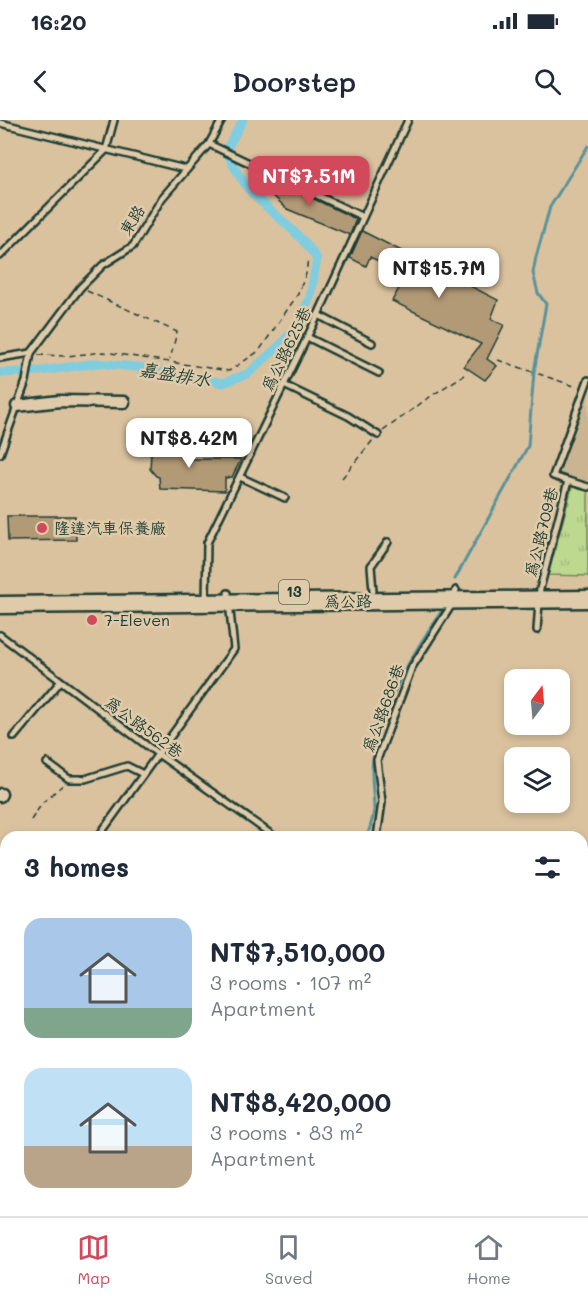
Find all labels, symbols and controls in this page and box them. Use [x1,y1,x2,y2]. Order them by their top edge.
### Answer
text: 16:20 [30,7,86,36]
text: Doorstep [232,64,356,99]
icon: back [24,65,57,98]
icon: search [531,65,564,98]
pin: NT$7.51M [247,156,371,207]
text: NT$7.51M [262,162,356,188]
street label: 東路 [114,201,149,239]
pin: NT$15.7M [377,248,501,299]
text: NT$15.7M [392,254,486,280]
street label: 為公路625巷 [256,303,315,395]
water label: 嘉盛排水 [138,357,214,392]
pin: NT$8.42M [127,418,251,469]
text: NT$8.42M [140,424,238,450]
street label: 為公路709巷 [519,485,562,579]
place label: 隆達汽車保養廠 [54,517,166,538]
marker: 隆達汽車保養廠 [35,521,49,535]
road number: 13 [279,580,309,604]
street label: 為公路 [324,590,372,611]
place label: 7-Eleven [104,609,170,630]
marker: 7-Eleven [85,613,99,627]
street label: 為公路686巷 [357,661,408,755]
north arrow [504,669,570,735]
map controls [504,669,570,813]
street label: 為公路562巷 [101,691,188,762]
button: layers [504,747,570,813]
text: 3 homes [24,850,129,884]
icon: filters [531,851,564,884]
text: NT$7,510,000 [210,935,385,969]
icon: home [72,942,144,1014]
text: 3 rooms · 107 m² [210,969,371,995]
text: Apartment [210,995,316,1021]
text: NT$8,420,000 [210,1085,391,1119]
icon: home [72,1092,144,1164]
text: 3 rooms · 83 m² [210,1119,363,1145]
text: Apartment [210,1145,316,1171]
tab: Map [77,1231,110,1288]
tab: Saved [265,1231,312,1288]
tab: Home [467,1231,511,1288]

